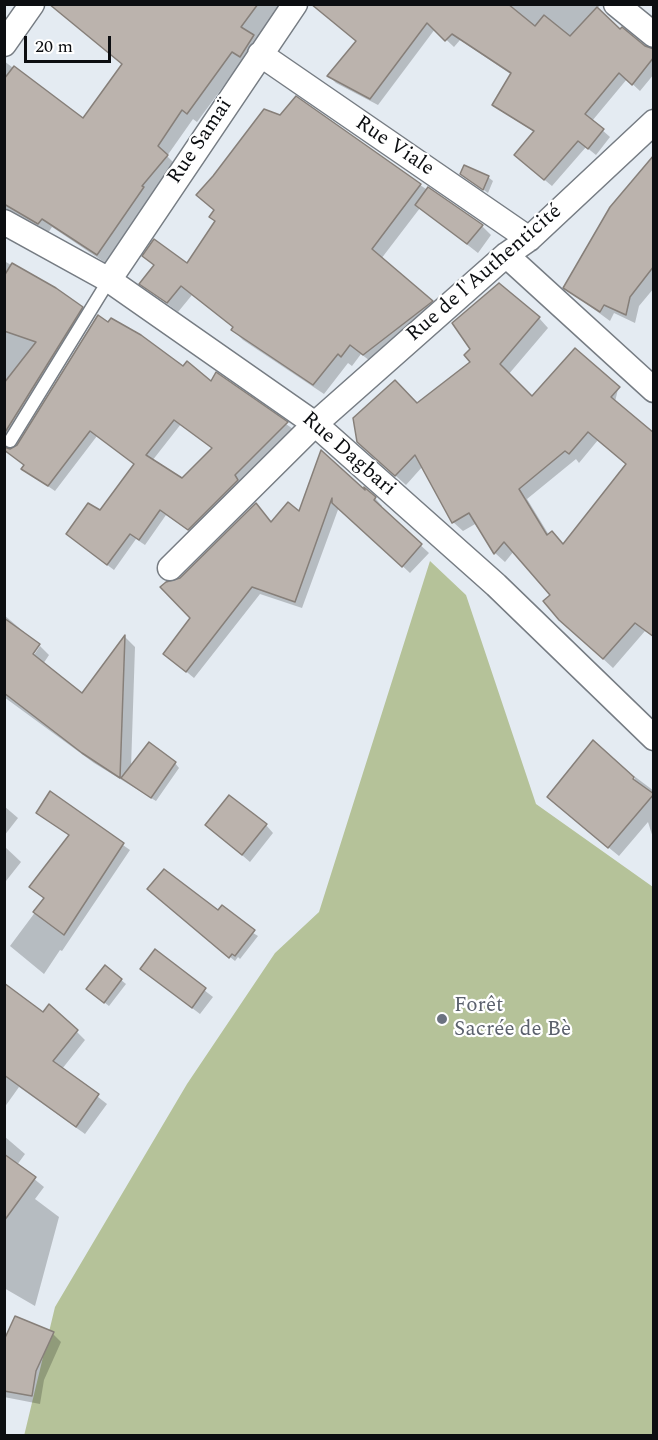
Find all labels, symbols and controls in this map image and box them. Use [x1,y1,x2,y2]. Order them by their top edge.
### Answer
scale bar [27,24,114,62]
text: 20 m [35,33,73,60]
street label: Rue Samaï [163,94,239,190]
street label: Rue Viale [350,111,438,183]
street label: Rue de l'Authenticité [402,200,568,348]
street label: Rue Dagbari [296,407,400,503]
place label: Forêt Sacrée de Bè [454,994,571,1044]
marker: Forêt Sacrée de Bè [435,1012,449,1026]

